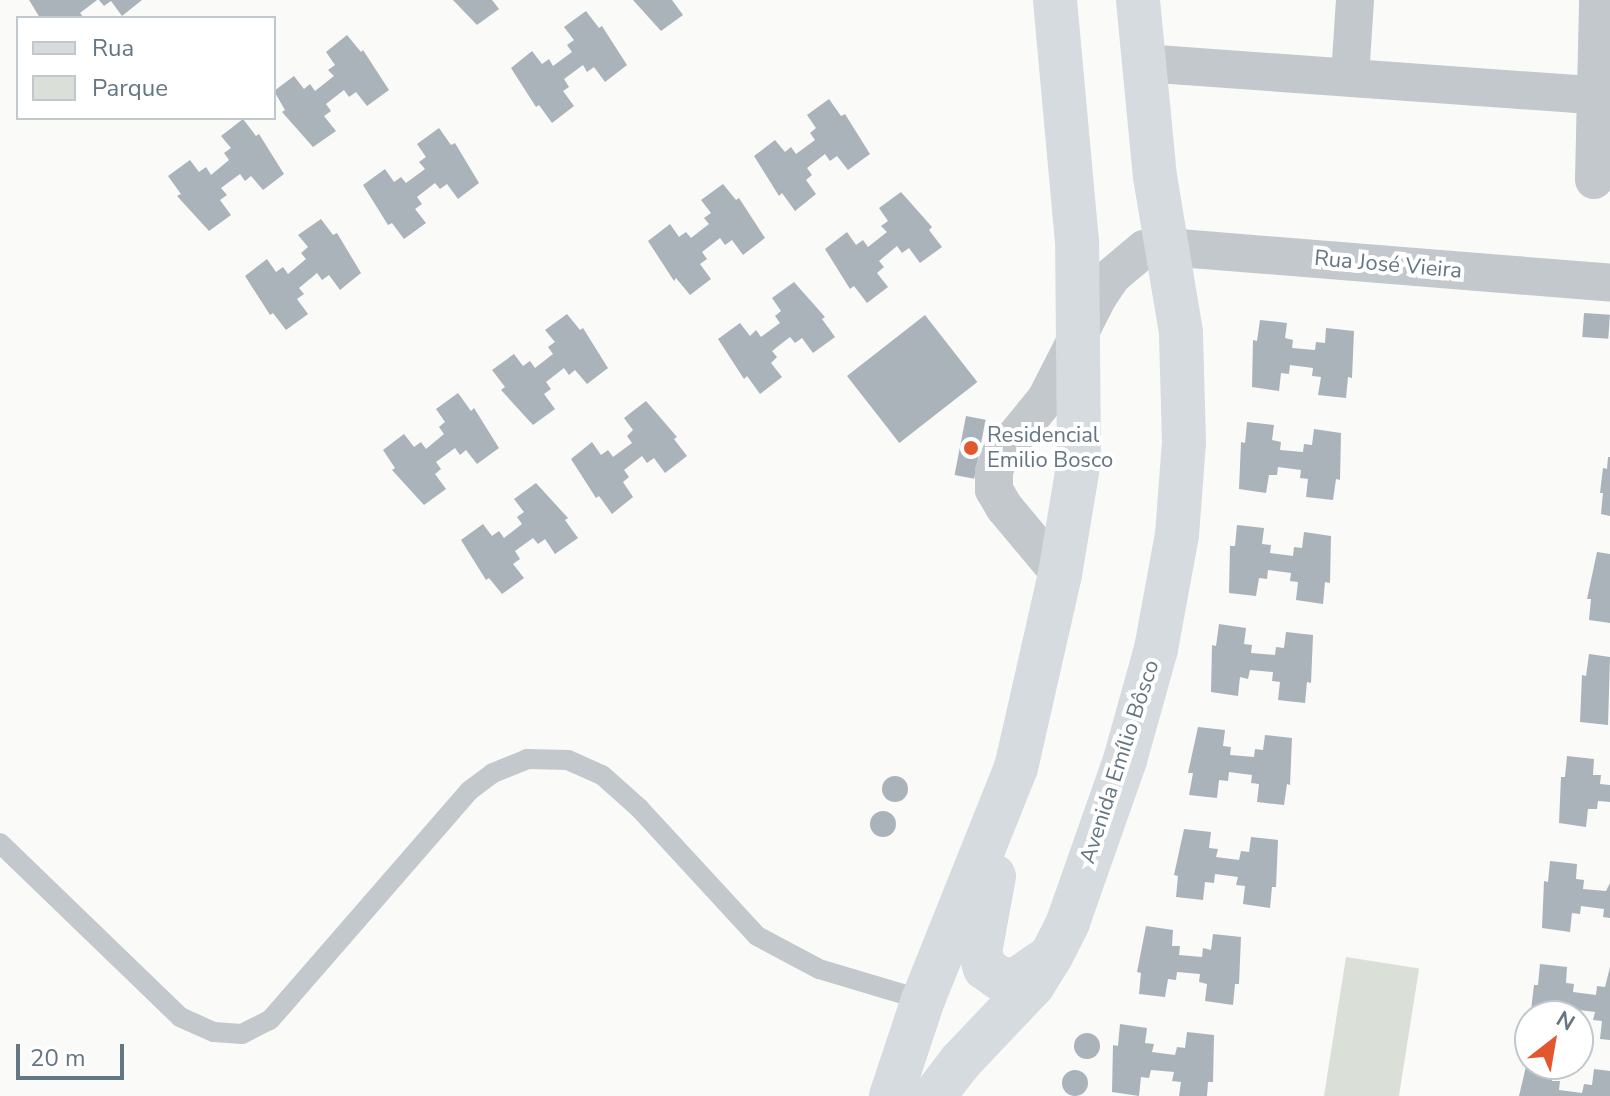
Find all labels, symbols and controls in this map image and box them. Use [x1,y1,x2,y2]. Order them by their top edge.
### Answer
legend [16,16,276,120]
text: Rua [92,32,134,64]
text: Parque [92,72,168,104]
street label: Rua José Vieira [1313,245,1463,285]
place label: Residencial Emilio Bosco [987,422,1113,474]
marker: Residencial Emilio Bosco [962,439,980,457]
street label: Avenida Emílio Bôsco [1075,657,1165,867]
north arrow [1514,1000,1594,1080]
text: N [1551,1004,1580,1038]
scale bar [20,1028,128,1078]
text: 20 m [30,1042,86,1074]

